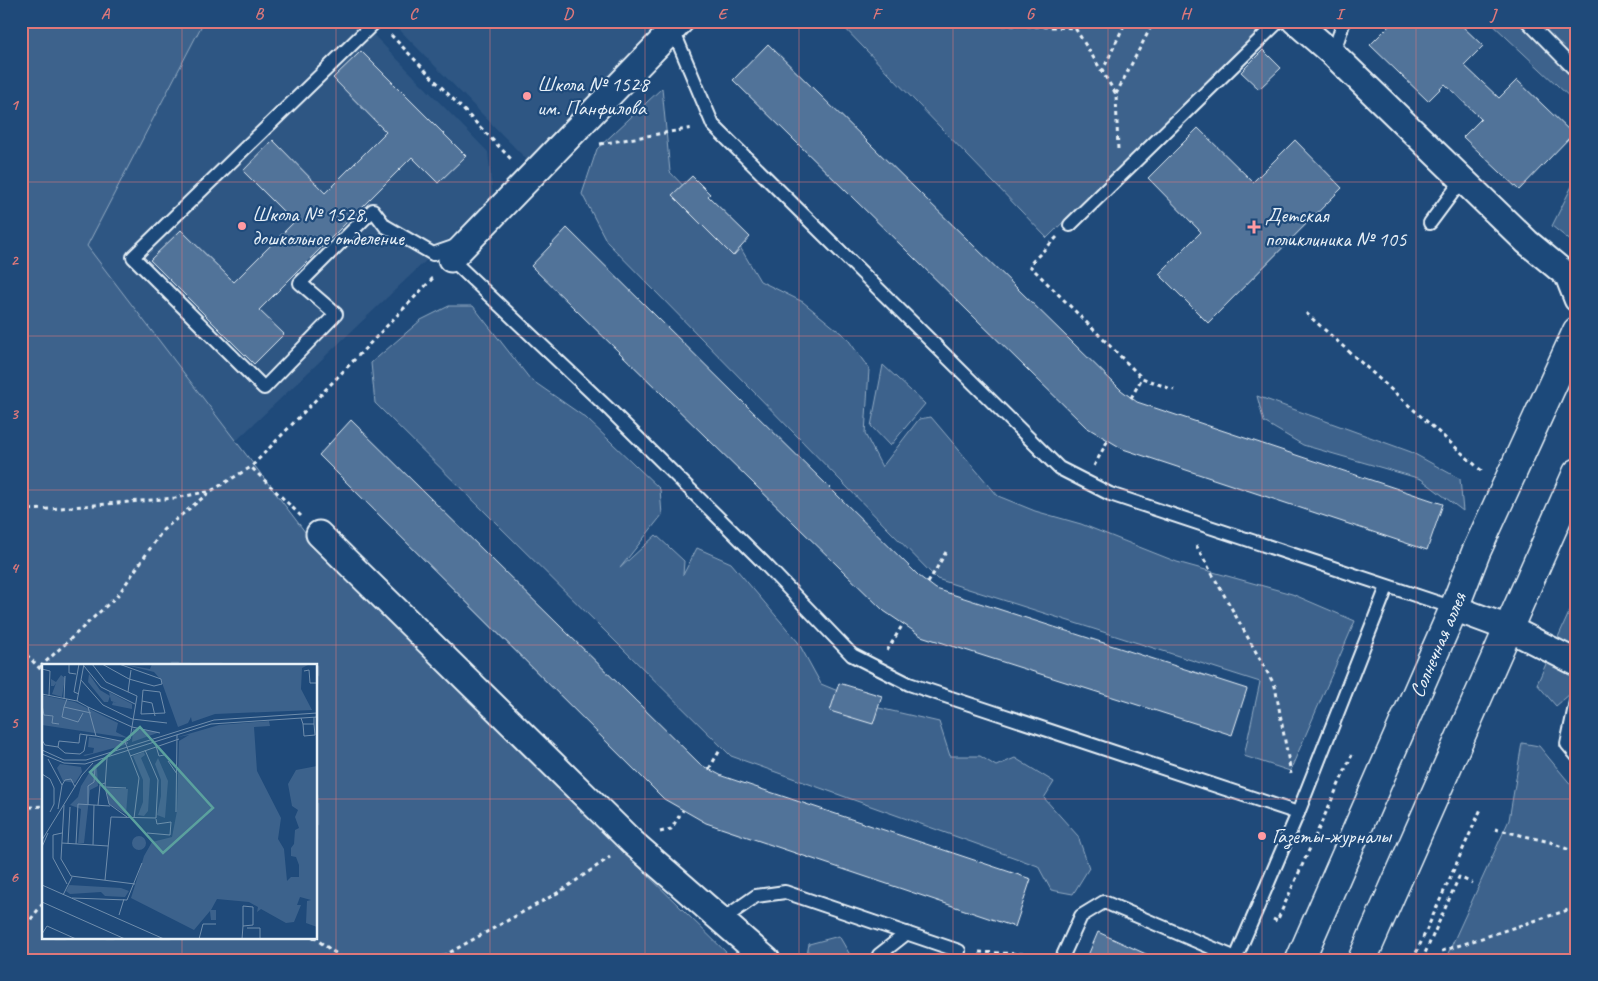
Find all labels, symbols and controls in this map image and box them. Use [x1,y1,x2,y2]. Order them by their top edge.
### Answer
text: A [101,4,111,24]
text: B [255,4,265,24]
text: C [409,4,419,24]
text: D [563,4,574,24]
text: E [718,4,729,24]
text: F [872,4,883,24]
text: G [1026,4,1036,24]
text: H [1180,4,1192,24]
text: I [1336,4,1346,24]
text: J [1489,4,1498,24]
place label: Школа № 1528 им. Панфилова [537,71,651,121]
marker: Школа № 1528 им. Панфилова [521,90,533,102]
text: 1 [10,95,19,115]
place label: Школа № 1528, дошкольное отделение [252,201,405,251]
place label: Детская поликлиника № 105 [1265,202,1408,252]
marker: Школа № 1528, дошкольное отделение [236,220,248,232]
marker: Детская поликлиника № 105 [1247,220,1261,234]
text: 2 [10,250,19,270]
text: 3 [10,404,19,424]
text: 4 [10,558,19,578]
street label: Солнечная аллея [1404,587,1472,701]
inset map [42,664,318,938]
text: 5 [11,713,20,733]
place label: Газеты-журналы [1272,823,1393,850]
marker: Газеты-журналы [1256,830,1268,842]
text: 6 [10,867,19,887]

